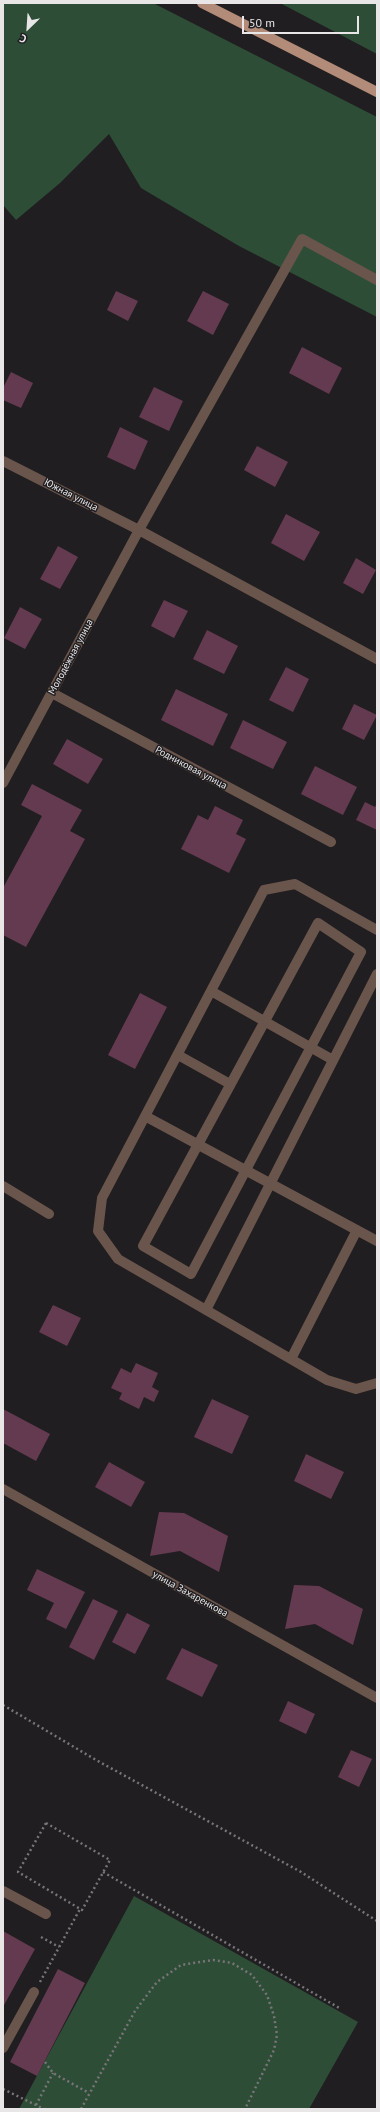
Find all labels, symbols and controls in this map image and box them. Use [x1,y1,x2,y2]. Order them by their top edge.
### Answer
north arrow [8,8,48,48]
scale bar [244,8,361,34]
text: 50 m [249,15,275,30]
text: С [17,31,29,47]
street label: Южная улица [42,476,100,514]
street label: Молодёжная улица [46,617,96,697]
street label: Родниковая улица [153,744,229,792]
street label: улица Захаренкова [150,1568,230,1620]

